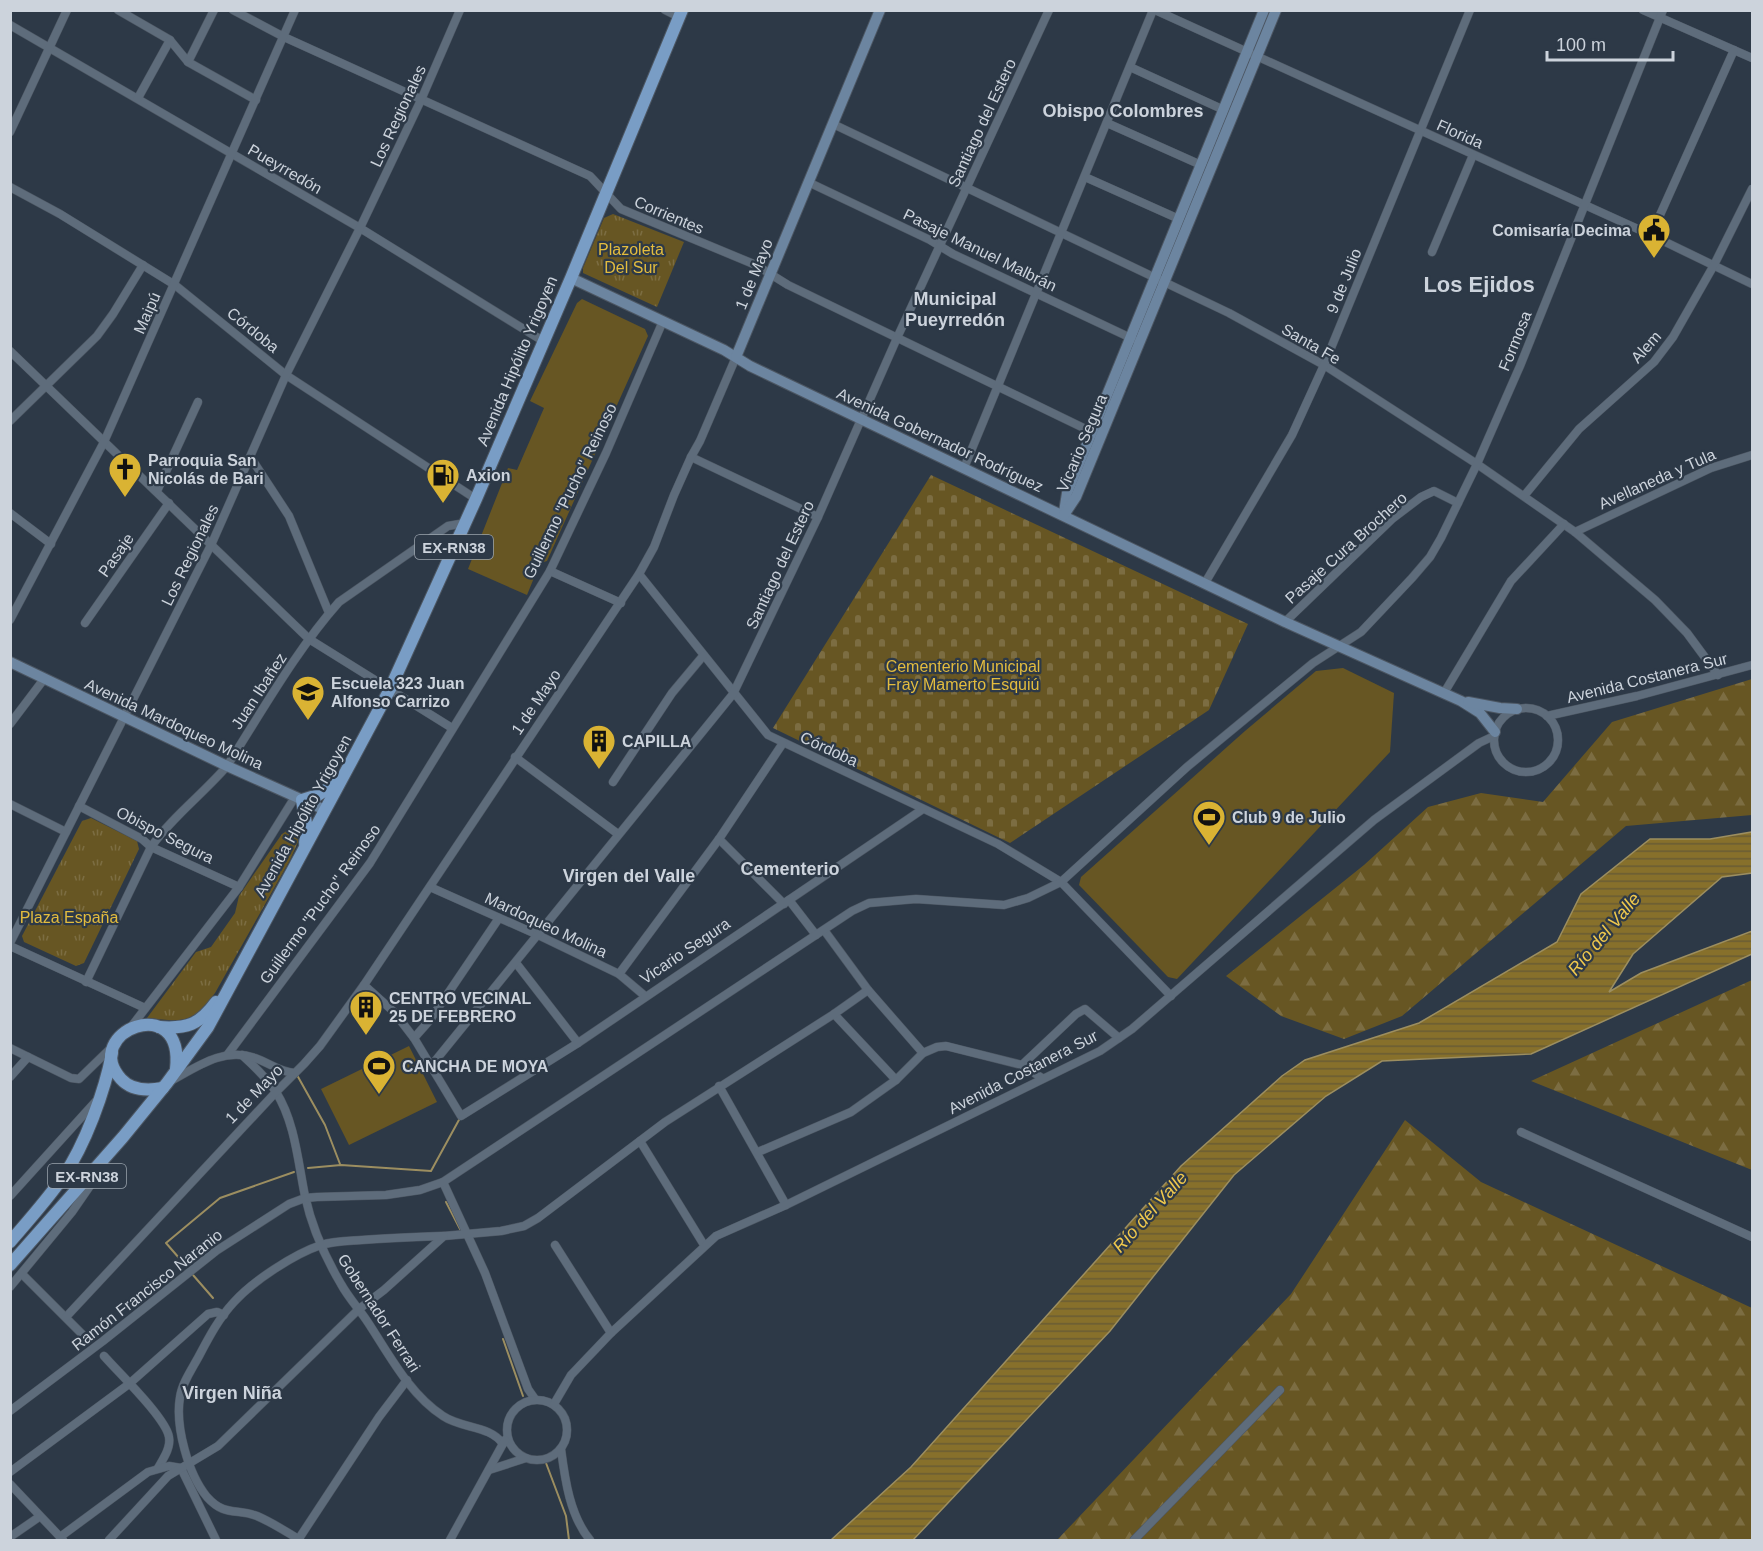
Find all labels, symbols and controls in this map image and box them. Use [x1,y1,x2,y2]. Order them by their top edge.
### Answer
scale bar [1547,24,1673,62]
text: 100 m [1556,35,1606,55]
street label: Santiago del Estero [945,56,1019,190]
street label: Los Regionales [367,62,429,170]
district label: Obispo Colombres [1042,101,1204,121]
street label: Florida [1434,116,1486,152]
street label: Pueyrredón [245,141,325,197]
street label: Corrientes [632,193,706,237]
street label: Pasaje Manuel Malbrán [901,206,1059,294]
public building icon: Comisaría Decima [1636,212,1672,259]
place label: Comisaría Decima [1492,222,1631,239]
street label: 1 de Mayo [732,236,776,312]
park label: Plazoleta Del Sur [598,241,664,276]
street label: 9 de Julio [1323,246,1365,316]
district label: Los Ejidos [1423,272,1535,297]
street label: Avenida Hipólito Yrigoyen [473,274,561,448]
district label: Municipal Pueyrredón [905,289,1005,330]
street label: Maipú [130,290,164,336]
street label: Córdoba [224,304,282,356]
street label: Formosa [1495,308,1535,373]
street label: Santa Fe [1279,320,1343,368]
street label: Alem [1627,328,1665,366]
street label: Avenida Gobernador Rodríguez [834,385,1046,495]
street label: Vicario Segura [1054,391,1110,494]
street label: Guillermo "Pucho" Reinoso [520,401,620,581]
street label: Avellaneda y Tula [1596,446,1718,512]
church icon: Parroquia San Nicolás de Bari [107,451,143,498]
place label: Parroquia San Nicolás de Bari [148,452,264,487]
fuel station icon: Axion [425,457,461,504]
place label: Axion [466,467,510,484]
street label: Pasaje Cura Brochero [1282,489,1410,607]
street label: Santiago del Estero [743,498,817,632]
street label: Los Regionales [158,502,222,608]
street label: Pasaje [95,530,137,580]
road number: EX-RN38 [415,535,493,559]
street label: Juan Ibañez [228,650,290,732]
street label: Avenida Costanera Sur [1565,650,1730,706]
park label: Cementerio Municipal Fray Mamerto Esquiú [886,658,1040,693]
street label: 1 de Mayo [508,666,564,738]
school or university icon: Escuela 323 Juan Alfonso Carrizo [290,674,326,721]
street label: Avenida Mardoqueo Molina [82,675,266,773]
place label: Escuela 323 Juan Alfonso Carrizo [331,675,464,710]
building icon: CAPILLA [581,723,617,770]
street label: Córdoba [798,728,860,770]
street label: Avenida Hipólito Yrigoyen [251,732,355,900]
place label: CAPILLA [622,733,692,750]
sports icon: Club 9 de Julio [1191,799,1227,846]
street label: Obispo Segura [114,803,216,867]
place label: Club 9 de Julio [1232,809,1346,826]
street label: Guillermo "Pucho" Reinoso [256,821,384,987]
district label: Cementerio [740,859,840,879]
district label: Virgen del Valle [563,866,695,886]
street label: Mardoqueo Molina [482,889,610,961]
water label: Río del Valle [1564,889,1644,979]
park label: Plaza España [20,909,118,926]
street label: Vicario Segura [637,915,733,987]
building icon: CENTRO VECINAL 25 DE FEBRERO [348,989,384,1036]
place label: CENTRO VECINAL 25 DE FEBRERO [389,990,531,1025]
street label: Avenida Costanera Sur [946,1027,1101,1117]
sports icon: CANCHA DE MOYA [361,1048,397,1095]
place label: CANCHA DE MOYA [402,1058,549,1075]
street label: 1 de Mayo [222,1061,286,1127]
road number: EX-RN38 [48,1164,126,1188]
water label: Río del Valle [1109,1168,1191,1256]
street label: Ramón Francisco Naranio [69,1226,226,1354]
street label: Gobernador Ferrari [335,1251,423,1375]
district label: Virgen Niña [182,1383,283,1403]

